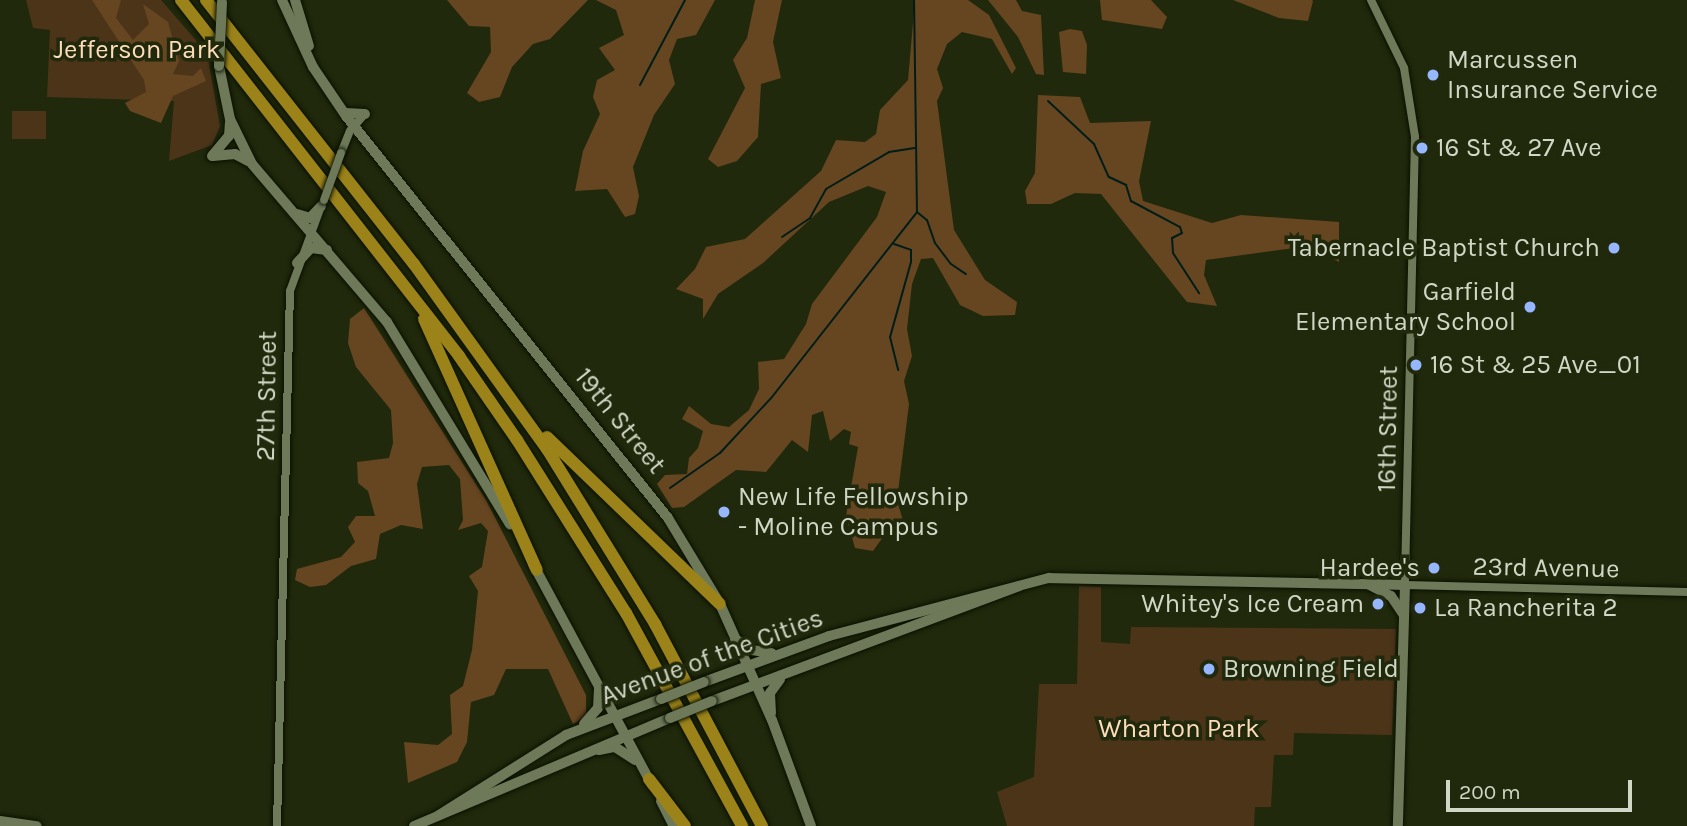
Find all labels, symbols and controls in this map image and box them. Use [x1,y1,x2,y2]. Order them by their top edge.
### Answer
park label: Jefferson Park [54,34,220,66]
place label: Marcussen Insurance Service [1447,44,1658,106]
marker: Marcussen Insurance Service [1425,67,1441,83]
place label: 16 St & 27 Ave [1436,132,1602,164]
marker: 16 St & 27 Ave [1414,140,1430,156]
place label: Tabernacle Baptist Church [1288,232,1600,264]
marker: Tabernacle Baptist Church [1606,240,1622,256]
place label: Garfield Elementary School [1295,276,1516,338]
marker: Garfield Elementary School [1522,299,1538,315]
street label: 27th Street [250,331,284,461]
place label: 16 St & 25 Ave_01 [1430,349,1641,381]
marker: 16 St & 25 Ave_01 [1408,357,1424,373]
street label: 19th Street [568,362,672,480]
street label: 16th Street [1371,365,1405,493]
place label: New Life Fellowship - Moline Campus [738,481,969,542]
marker: New Life Fellowship - Moline Campus [716,504,732,520]
street label: 23rd Avenue [1472,551,1620,585]
place label: Hardee's [1320,552,1420,584]
marker: Hardee's [1426,560,1442,576]
place label: Whitey's Ice Cream [1141,588,1364,620]
place label: La Rancherita 2 [1434,592,1618,624]
marker: Whitey's Ice Cream [1370,596,1386,612]
marker: La Rancherita 2 [1412,600,1428,616]
street label: Avenue of the Cities [597,602,827,712]
place label: Browning Field [1223,653,1399,685]
marker: Browning Field [1201,661,1217,677]
park label: Wharton Park [1098,713,1260,745]
scale bar [1449,766,1634,810]
text: 200 m [1459,780,1521,804]

